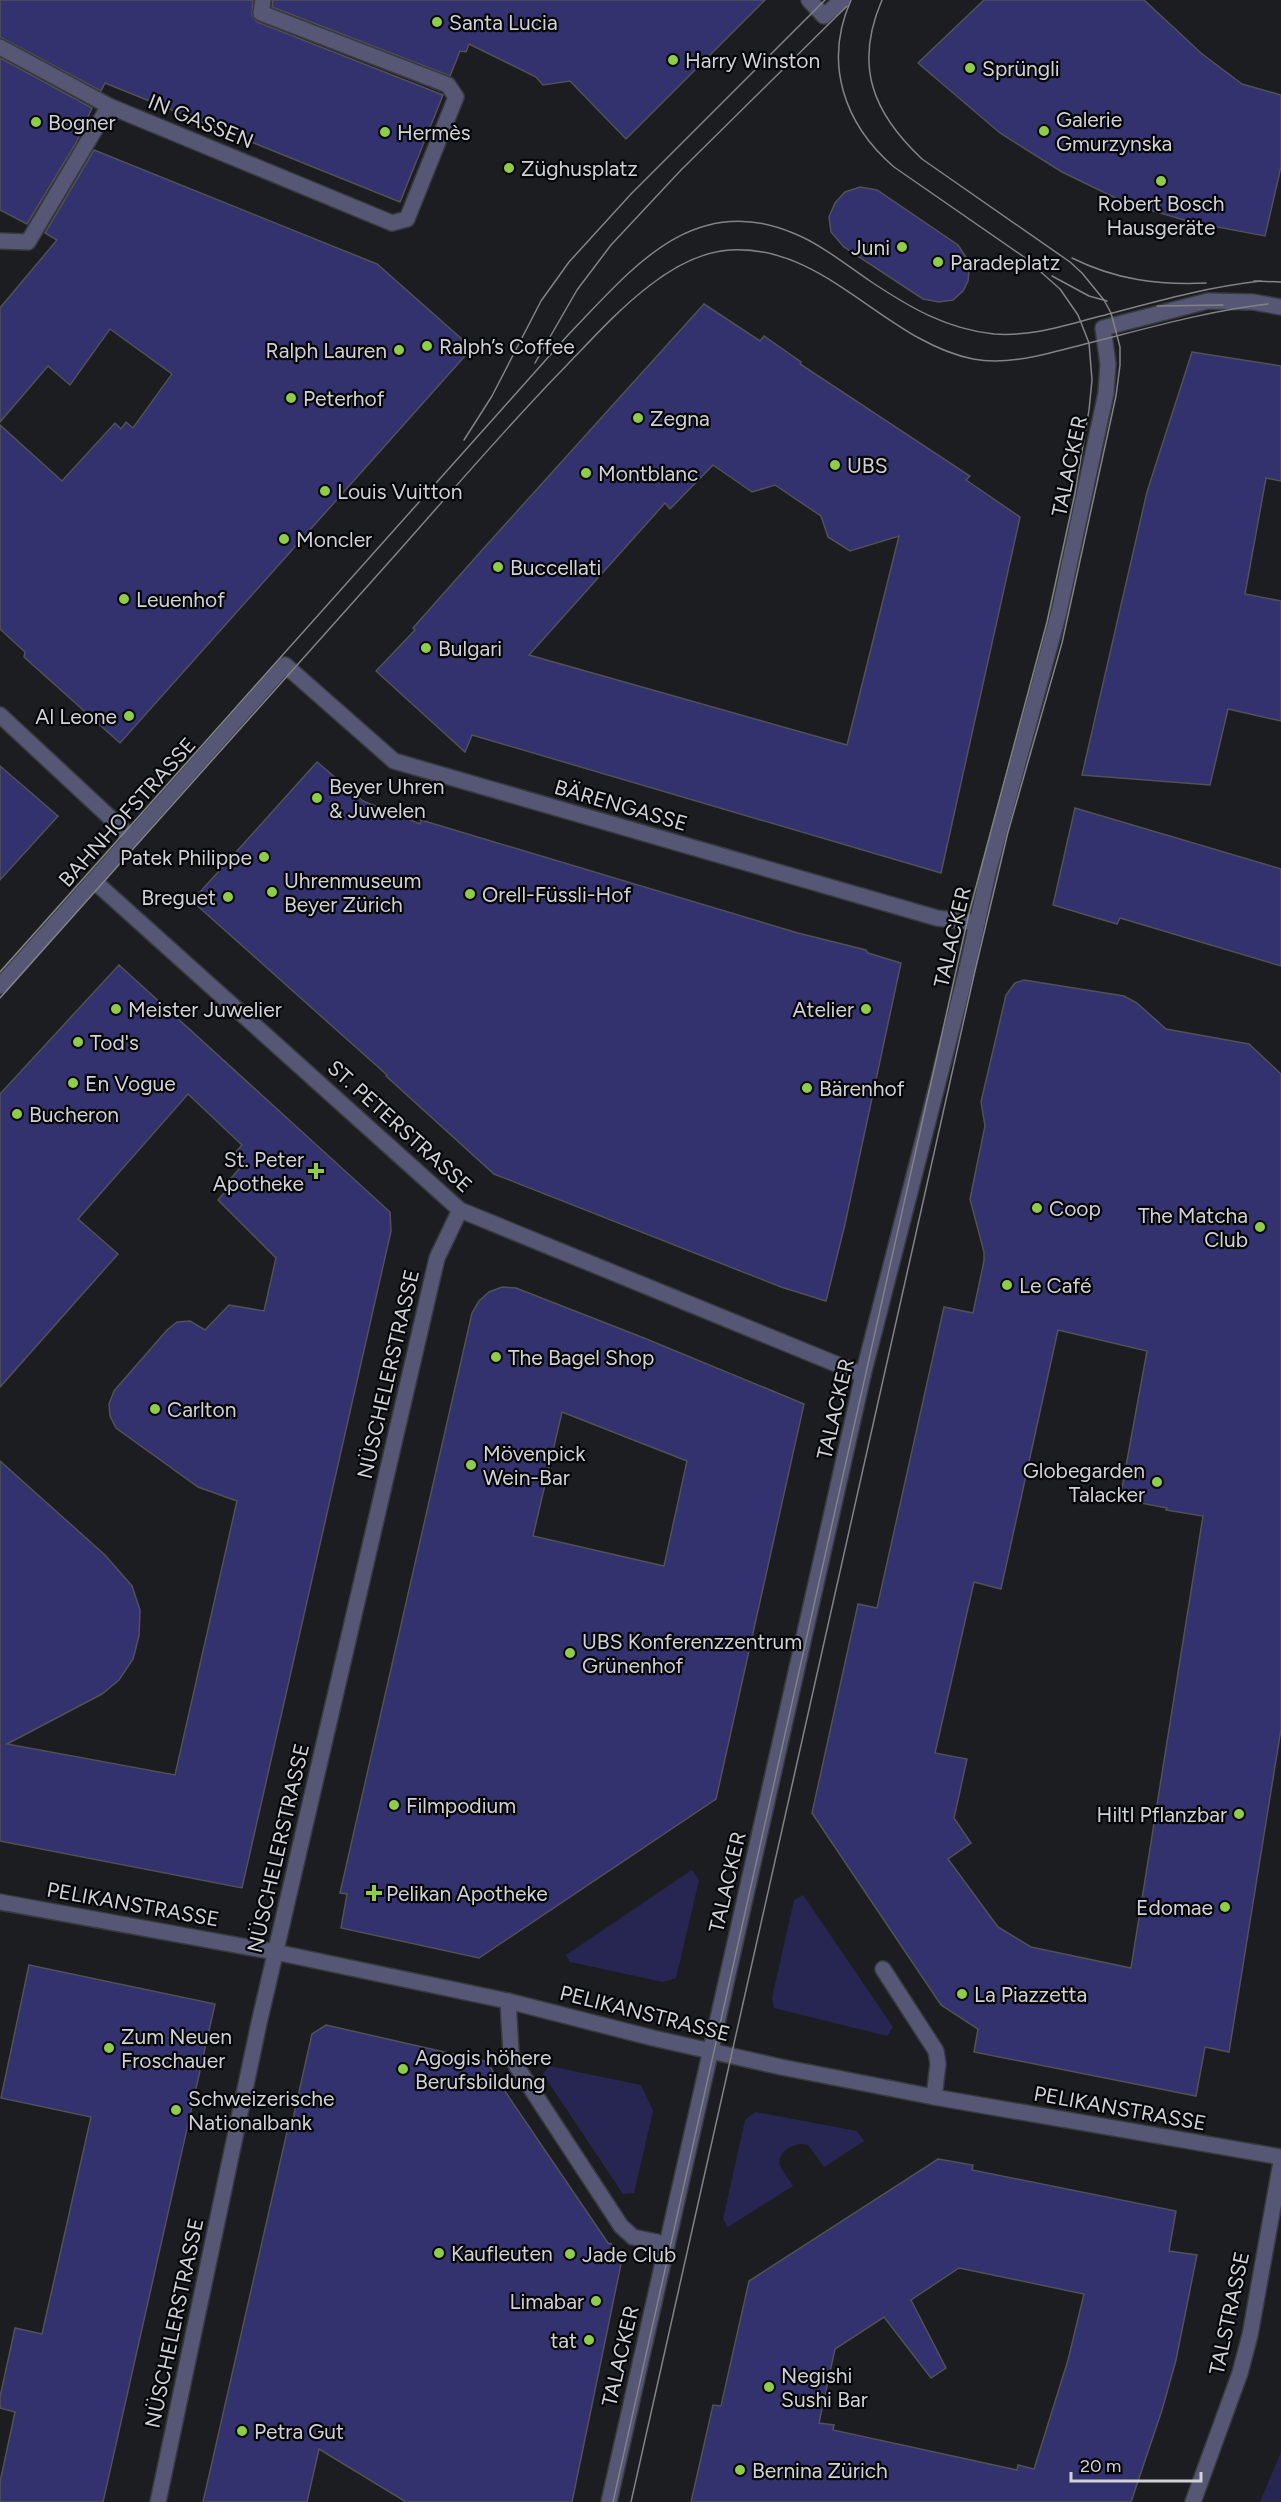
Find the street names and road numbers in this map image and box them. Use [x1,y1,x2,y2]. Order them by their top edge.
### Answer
street label: IN GASSEN [145,88,257,154]
street label: TALACKER [1046,413,1092,519]
street label: BAHNHOFSTRASSE [53,732,201,892]
street label: BÄRENGASSE [552,774,690,836]
street label: TALACKER [928,884,976,990]
street label: ST. PETERSTRASSE [323,1055,477,1197]
street label: NÜSCHELERSTRASSE [352,1267,424,1481]
street label: TALACKER [811,1356,859,1462]
street label: NÜSCHELERSTRASSE [242,1741,314,1955]
street label: TALACKER [703,1829,751,1935]
street label: PELIKANSTRASSE [45,1877,221,1931]
street label: PELIKANSTRASSE [557,1980,733,2046]
street label: PELIKANSTRASSE [1032,2081,1208,2135]
street label: NÜSCHELERSTRASSE [140,2216,208,2430]
street label: TALSTRASSE [1204,2249,1254,2377]
street label: TALACKER [596,2303,644,2409]

